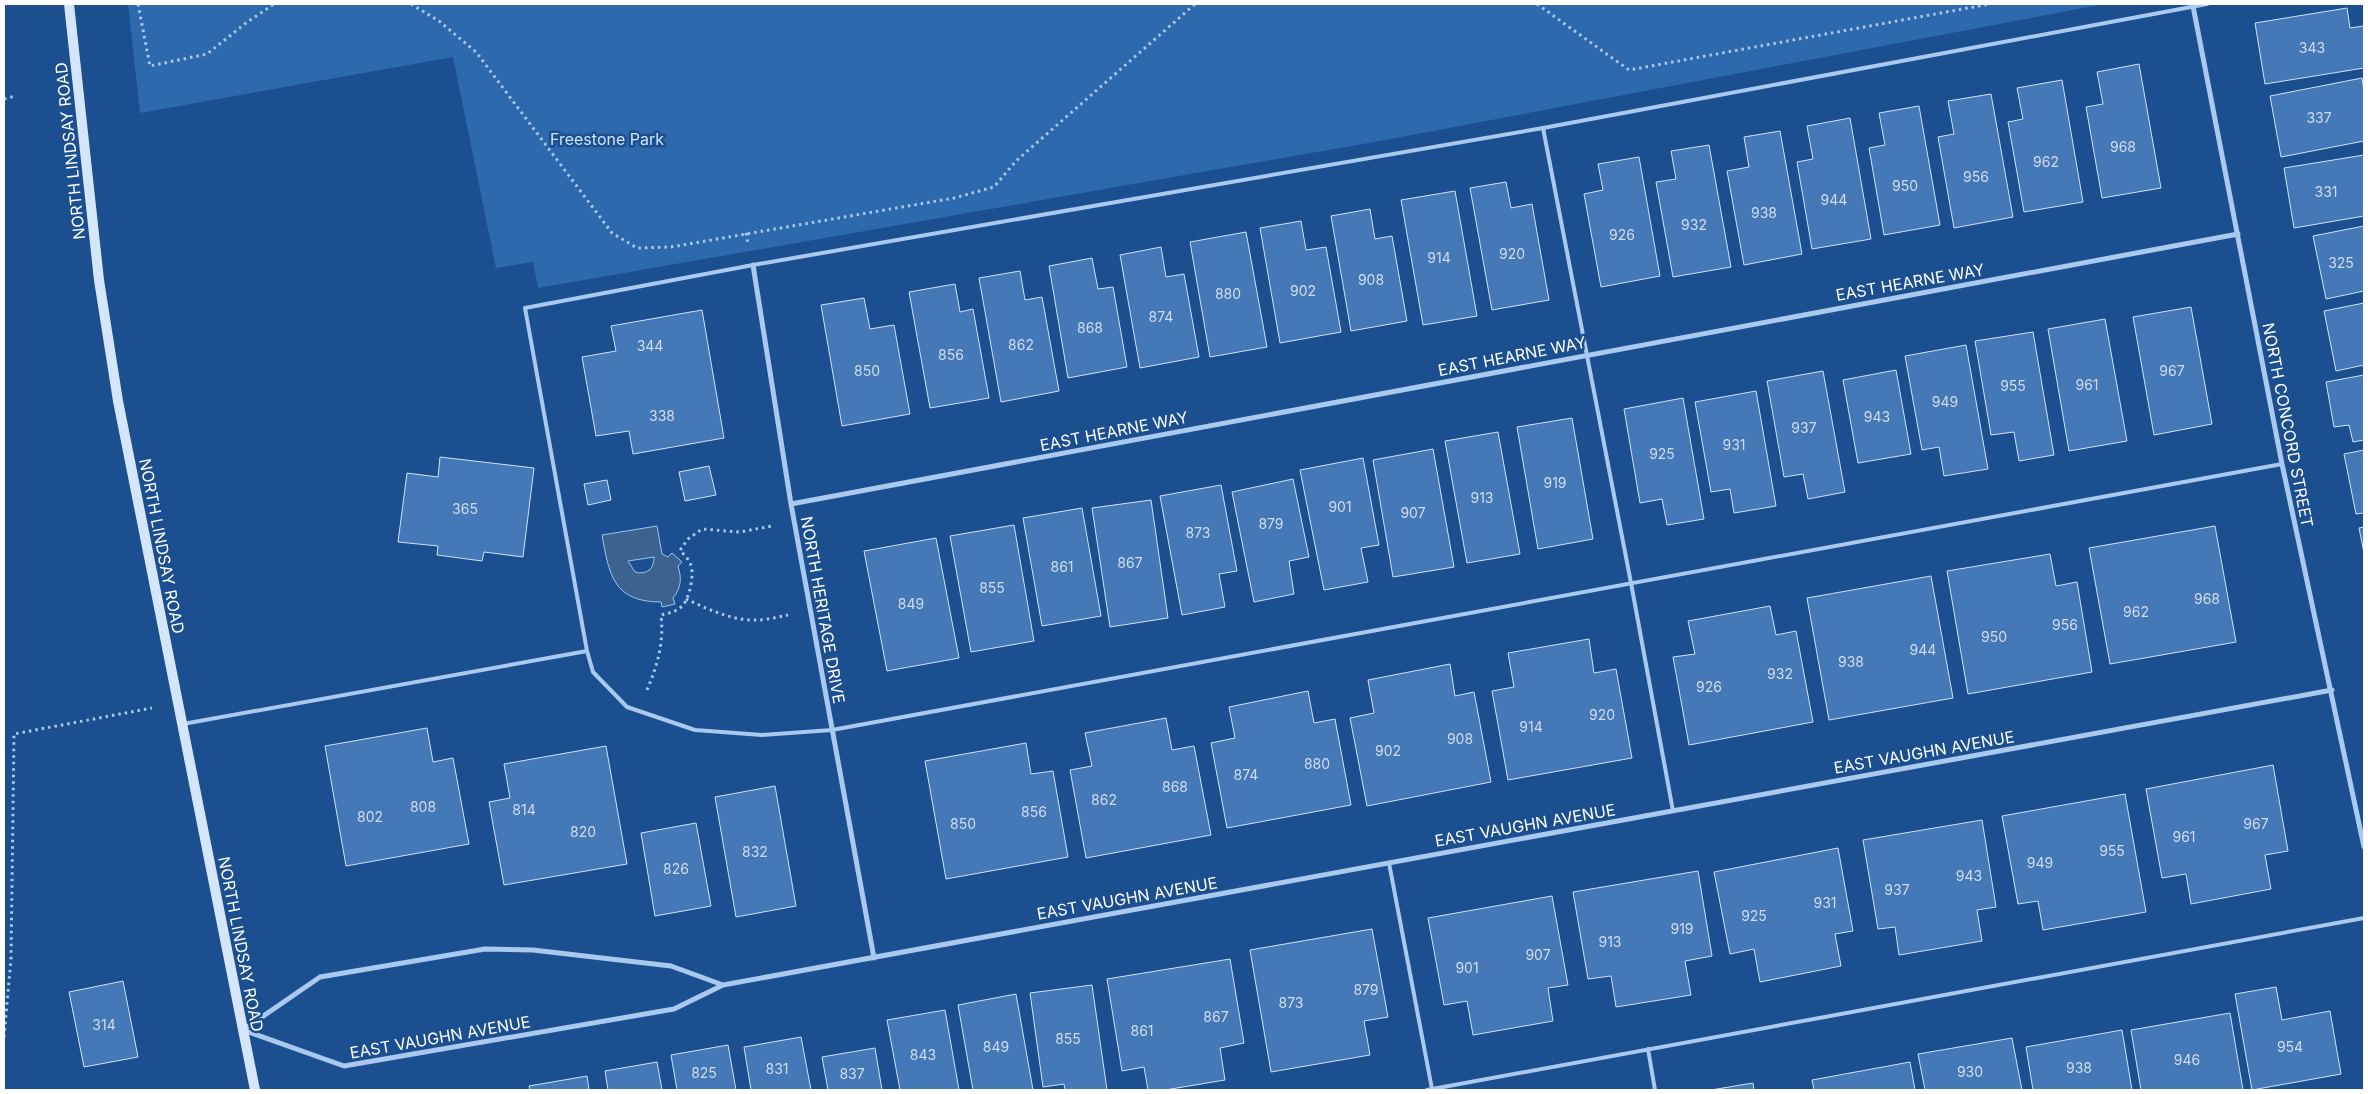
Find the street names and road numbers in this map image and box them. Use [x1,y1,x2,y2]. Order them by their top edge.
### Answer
street label: NORTH LINDSAY ROAD [51,61,89,241]
street label: EAST HEARNE WAY [1834,259,1986,305]
street label: NORTH CONCORD STREET [2258,321,2318,529]
street label: EAST HEARNE WAY [1436,332,1588,380]
street label: EAST HEARNE WAY [1038,407,1190,455]
street label: NORTH LINDSAY ROAD [135,457,189,635]
street label: NORTH HERITAGE DRIVE [797,515,849,705]
street label: EAST VAUGHN AVENUE [1832,726,2016,778]
street label: EAST VAUGHN AVENUE [1433,799,1617,851]
street label: NORTH LINDSAY ROAD [214,855,268,1033]
street label: EAST VAUGHN AVENUE [1035,872,1219,924]
street label: EAST VAUGHN AVENUE [348,1011,532,1063]

